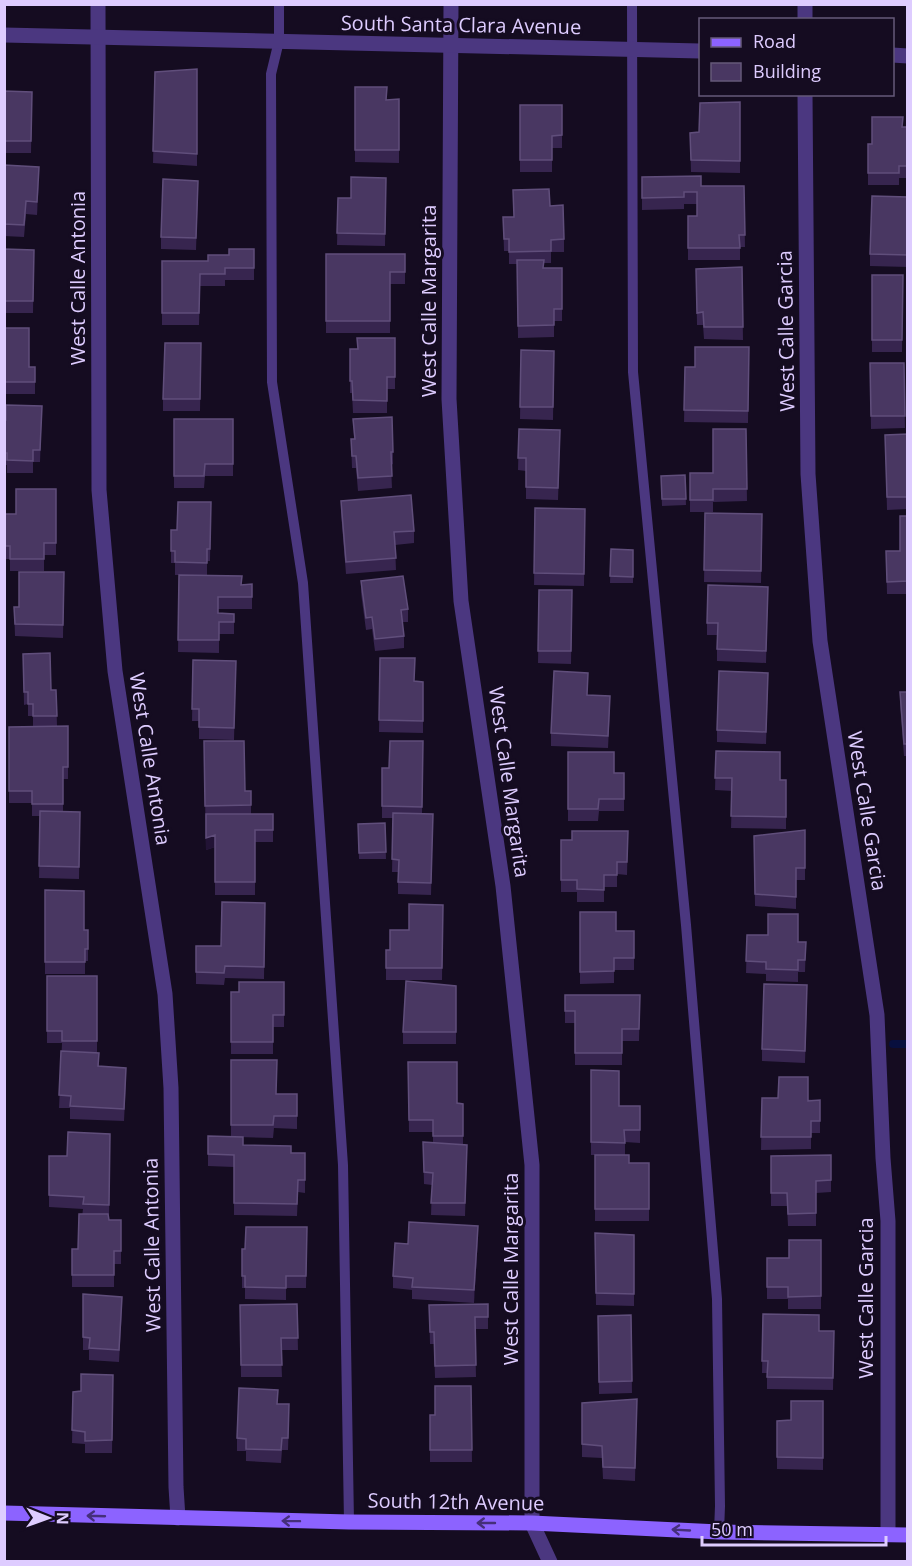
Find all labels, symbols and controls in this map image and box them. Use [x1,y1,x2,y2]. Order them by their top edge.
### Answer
street label: South Santa Clara Avenue [341,9,581,40]
legend [699,18,894,96]
text: Road [753,29,796,53]
text: Building [753,59,821,83]
street label: West Calle Antonia [64,191,91,365]
street label: West Calle Margarita [415,205,442,397]
street label: West Calle Garcia [771,250,800,412]
street label: West Calle Antonia [124,671,177,847]
street label: West Calle Margarita [483,685,536,879]
street label: West Calle Garcia [842,729,893,893]
street label: West Calle Antonia [136,1158,167,1332]
street label: West Calle Margarita [497,1173,524,1365]
street label: West Calle Garcia [852,1217,879,1379]
street label: South 12th Avenue [367,1486,545,1517]
north arrow [18,1488,78,1548]
scale bar [702,1509,886,1547]
one-way arrow [87,1510,107,1521]
text: N [52,1512,74,1525]
one-way arrow [282,1515,302,1527]
one-way arrow [477,1517,497,1529]
text: 50 m [711,1517,753,1541]
one-way arrow [672,1524,692,1535]

